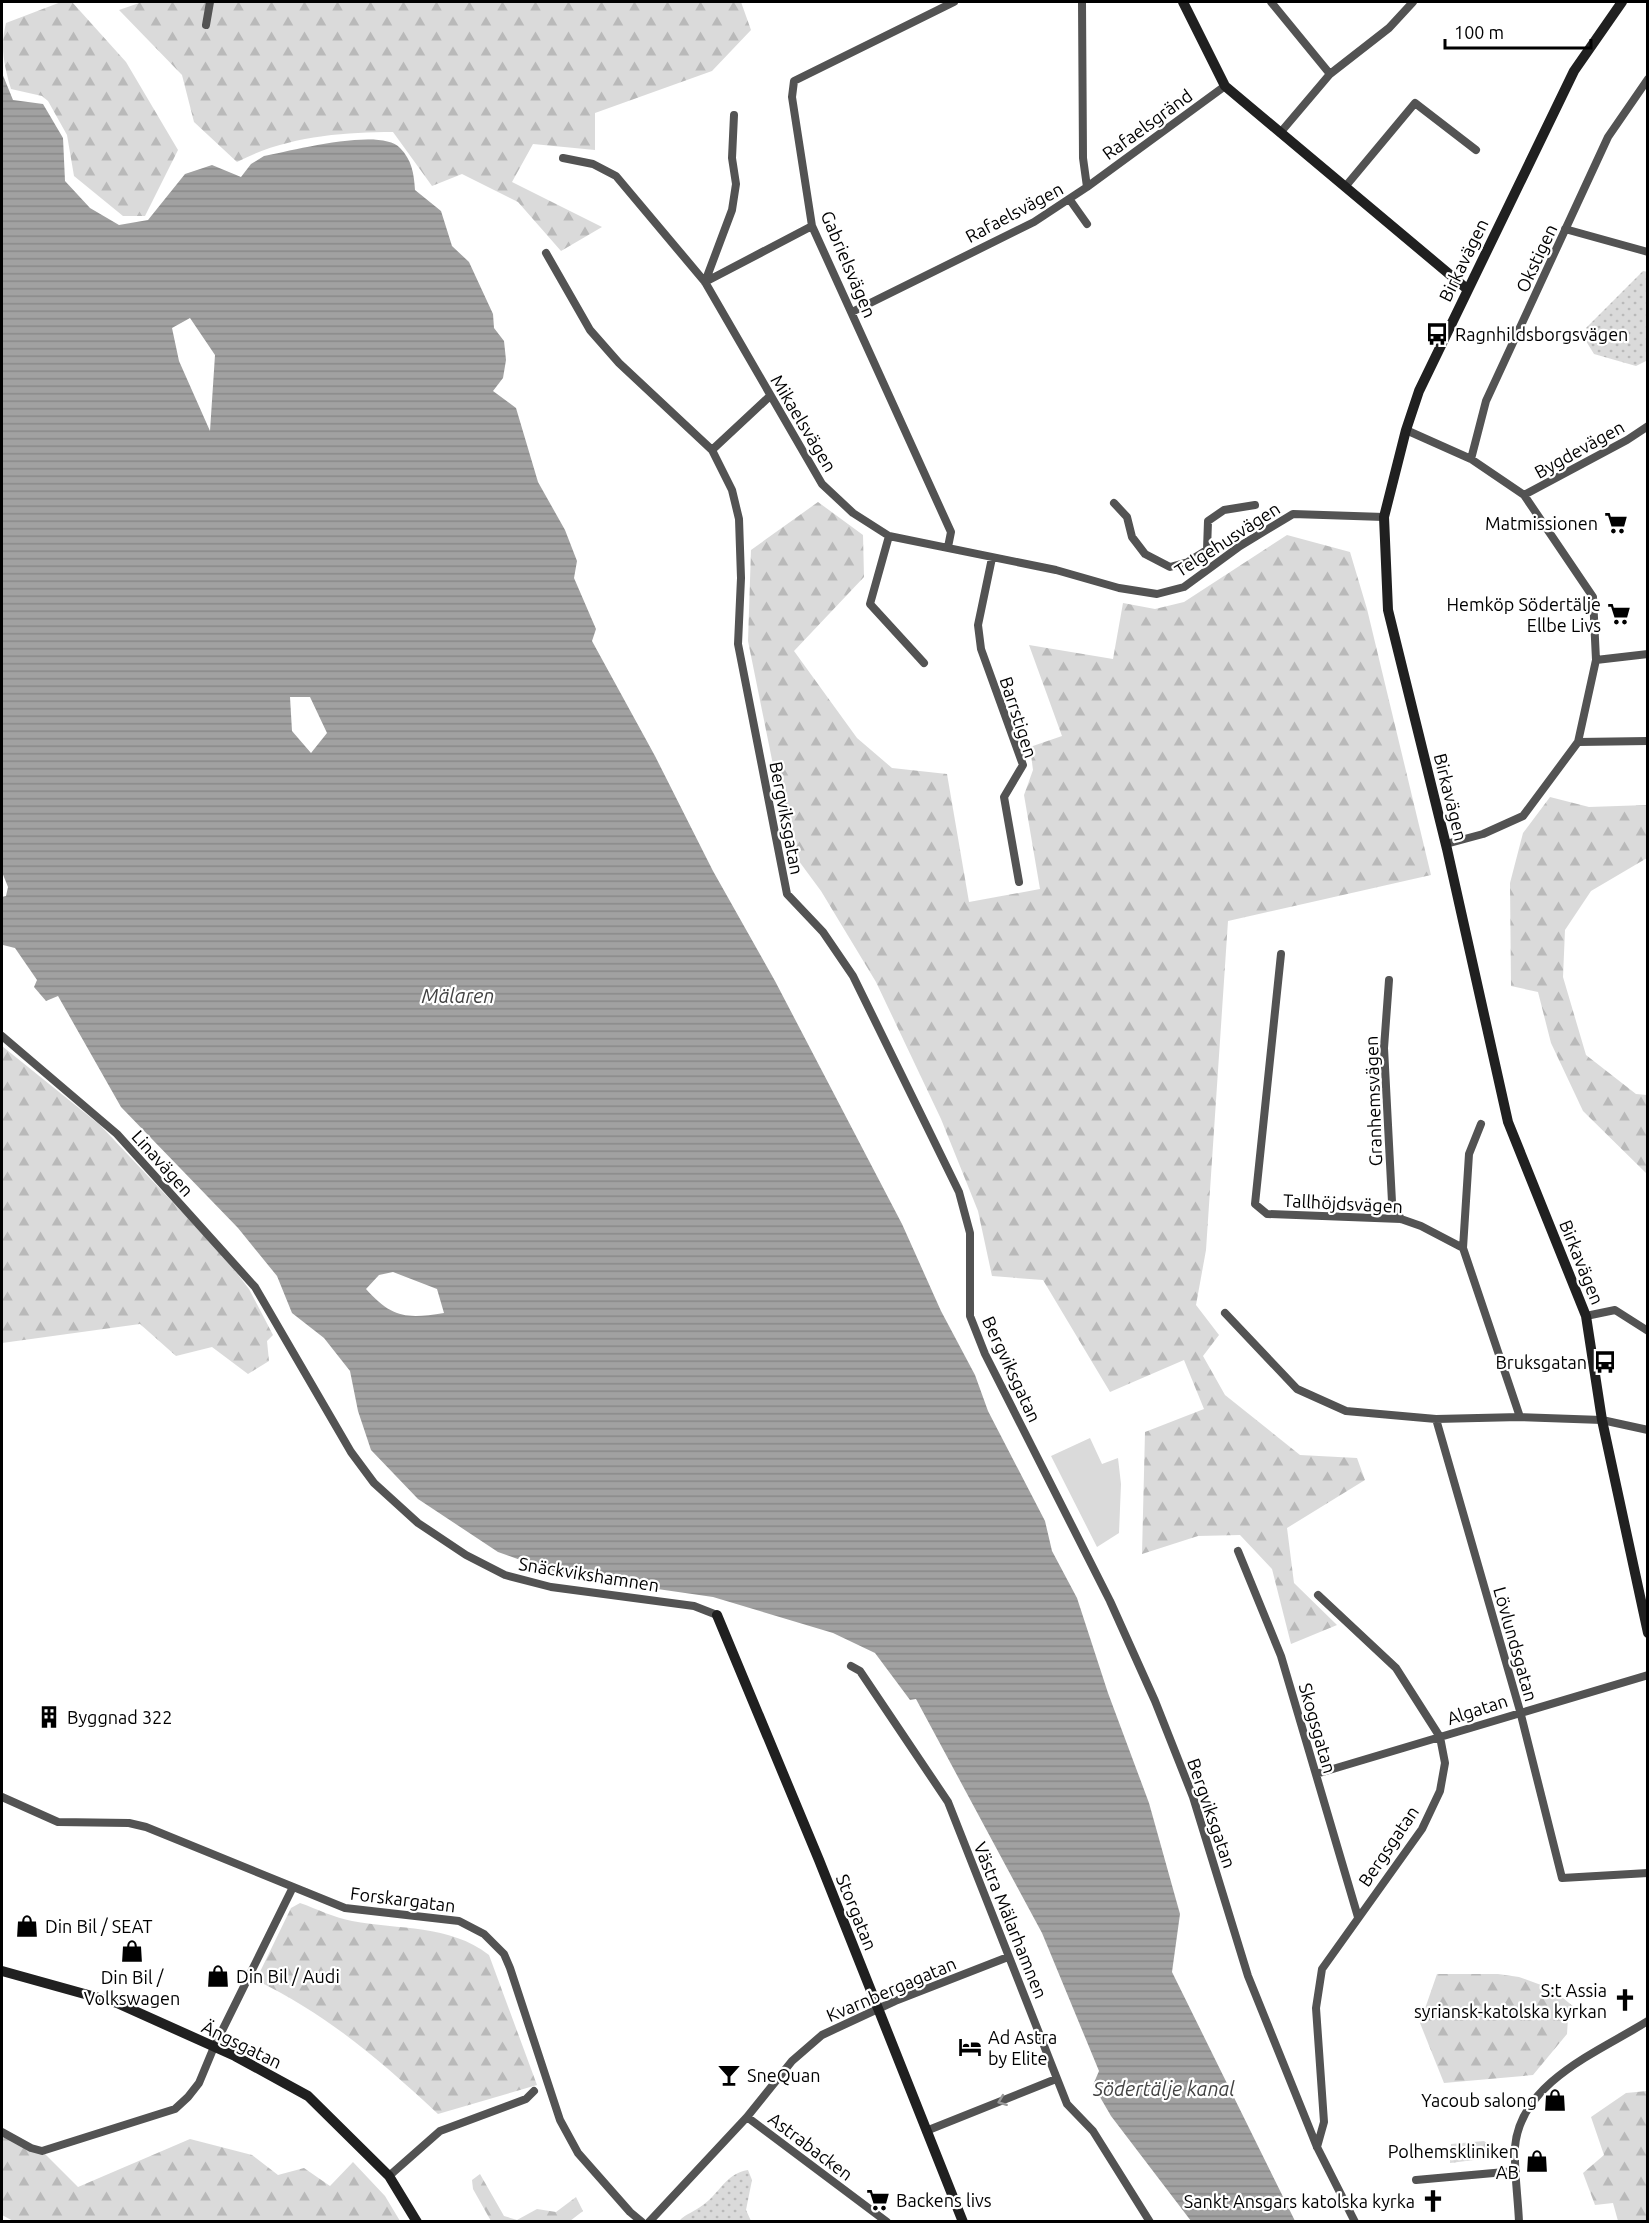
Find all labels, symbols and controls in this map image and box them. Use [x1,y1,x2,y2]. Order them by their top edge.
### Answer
scale bar [1445,12,1590,50]
text: 100 m [1454,22,1504,42]
street label: Rafaelsgränd [1098,85,1196,163]
street label: Rafaelsvägen [962,178,1066,246]
street label: Gabrielsvägen [818,208,880,320]
street label: Birkavägen [1434,215,1492,305]
street label: Okstigen [1512,221,1560,295]
bus stop icon: Ragnhildsborgsvägen [1424,321,1450,347]
place label: Ragnhildsborgsvägen [1455,324,1628,344]
street label: Mikaelsvägen [767,371,841,475]
street label: Bygdevägen [1531,416,1627,482]
street label: Telgehusvägen [1171,498,1283,580]
supermarket icon: Matmissionen [1603,510,1629,536]
place label: Matmissionen [1485,513,1598,533]
place label: Hemköp Södertälje Ellbe Livs [1447,594,1601,635]
supermarket icon: Hemköp Södertälje Ellbe Livs [1606,601,1632,627]
street label: Barrstigen [996,674,1042,760]
street label: Birkavägen [1430,751,1472,843]
street label: Bergviksgatan [766,760,808,876]
water label: Mälaren [422,984,494,1007]
street label: Granhemsvägen [1361,1035,1385,1167]
street label: Linavägen [128,1126,198,1200]
street label: Tallhöjdsvägen [1283,1190,1403,1216]
street label: Birkavägen [1556,1217,1608,1307]
street label: Bergviksgatan [979,1313,1045,1425]
bus stop icon: Bruksgatan [1592,1349,1618,1375]
place label: Bruksgatan [1495,1352,1587,1372]
street label: Snäckvikshamnen [517,1553,661,1595]
street label: Lövlundsgatan [1490,1584,1542,1704]
street label: Skogsgatan [1296,1681,1340,1775]
street label: Algatan [1444,1690,1510,1728]
building icon: Byggnad 322 [36,1704,62,1730]
place label: Byggnad 322 [67,1707,172,1727]
street label: Bergviksgatan [1184,1756,1240,1870]
street label: Bergsgatan [1354,1802,1422,1890]
street label: Västra Mälarhamnen [971,1839,1051,2001]
street label: Storgatan [833,1871,881,1953]
street label: Forskargatan [349,1883,457,1915]
shop icon: Din Bil / SEAT [14,1913,40,1939]
place label: Din Bil / SEAT [45,1916,152,1936]
shop icon: Din Bil / Volkswagen [119,1938,145,1964]
street label: Kvarnbergagatan [823,1953,959,2025]
shop icon: Din Bil / Audi [205,1963,231,1989]
place label: Din Bil / Audi [236,1966,340,1986]
place label: Din Bil / Volkswagen [84,1967,180,2008]
place label: S:t Assia syriansk-katolska kyrkan [1414,1980,1607,2021]
church icon: S:t Assia syriansk-katolska kyrkan [1612,1987,1638,2013]
street label: Ängsgatan [199,2016,285,2072]
place label: Ad Astra by Elite [988,2027,1057,2068]
hotel icon: Ad Astra by Elite [957,2034,983,2060]
bar icon: SneQuan [716,2062,742,2088]
place label: SneQuan [747,2065,820,2086]
water label: Södertälje kanal [1092,2077,1235,2100]
shop icon: Yacoub salong [1542,2087,1568,2113]
place label: Yacoub salong [1421,2090,1537,2110]
one-way arrow [997,2094,1008,2106]
street label: Astrabacken [765,2108,857,2184]
place label: Polhemskliniken AB [1388,2141,1519,2182]
shop icon: Polhemskliniken AB [1524,2148,1550,2174]
supermarket icon: Backens livs [865,2187,891,2213]
church icon: Sankt Ansgars katolska kyrka [1420,2188,1446,2214]
place label: Backens livs [896,2190,992,2210]
place label: Sankt Ansgars katolska kyrka [1184,2191,1415,2211]

